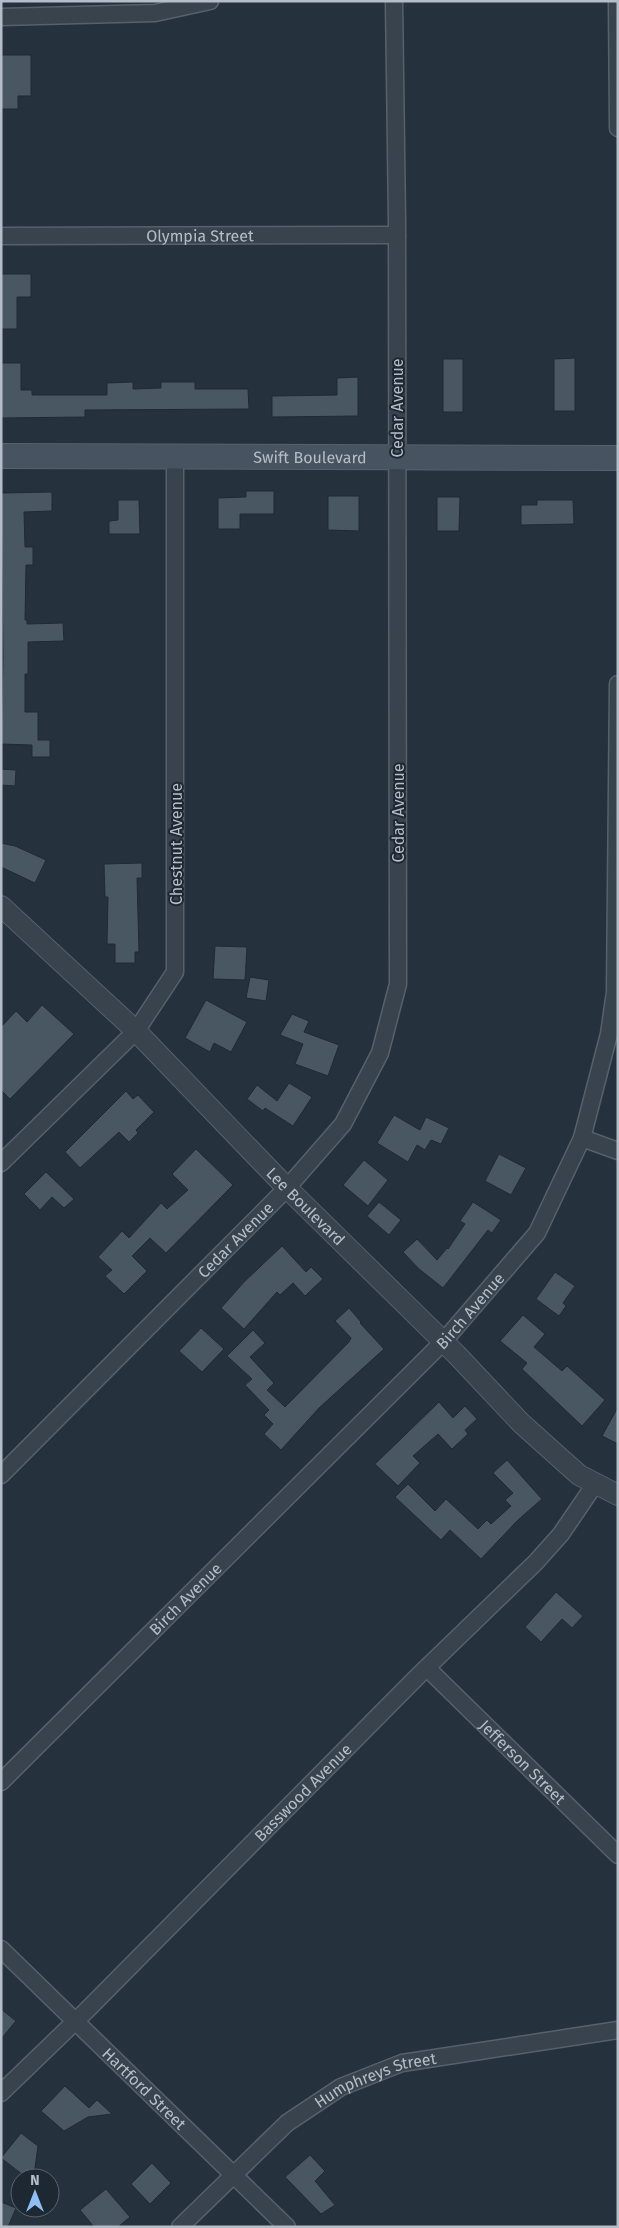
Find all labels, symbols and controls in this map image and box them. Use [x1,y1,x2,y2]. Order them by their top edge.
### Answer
street label: Olympia Street [146,226,254,245]
street label: Cedar Avenue [388,358,407,458]
street label: Swift Boulevard [253,447,367,467]
street label: Cedar Avenue [389,763,408,863]
street label: Chestnut Avenue [167,783,186,905]
street label: Lee Boulevard [263,1163,349,1249]
street label: Cedar Avenue [194,1198,277,1282]
street label: Birch Avenue [432,1269,508,1353]
street label: Birch Avenue [145,1559,225,1639]
street label: Jefferson Street [476,1715,570,1808]
street label: Basswood Avenue [250,1739,355,1845]
street label: Hartford Street [99,2044,190,2133]
street label: Humphreys Street [311,2048,438,2112]
north arrow [10,2168,60,2218]
text: N [30,2172,40,2189]

